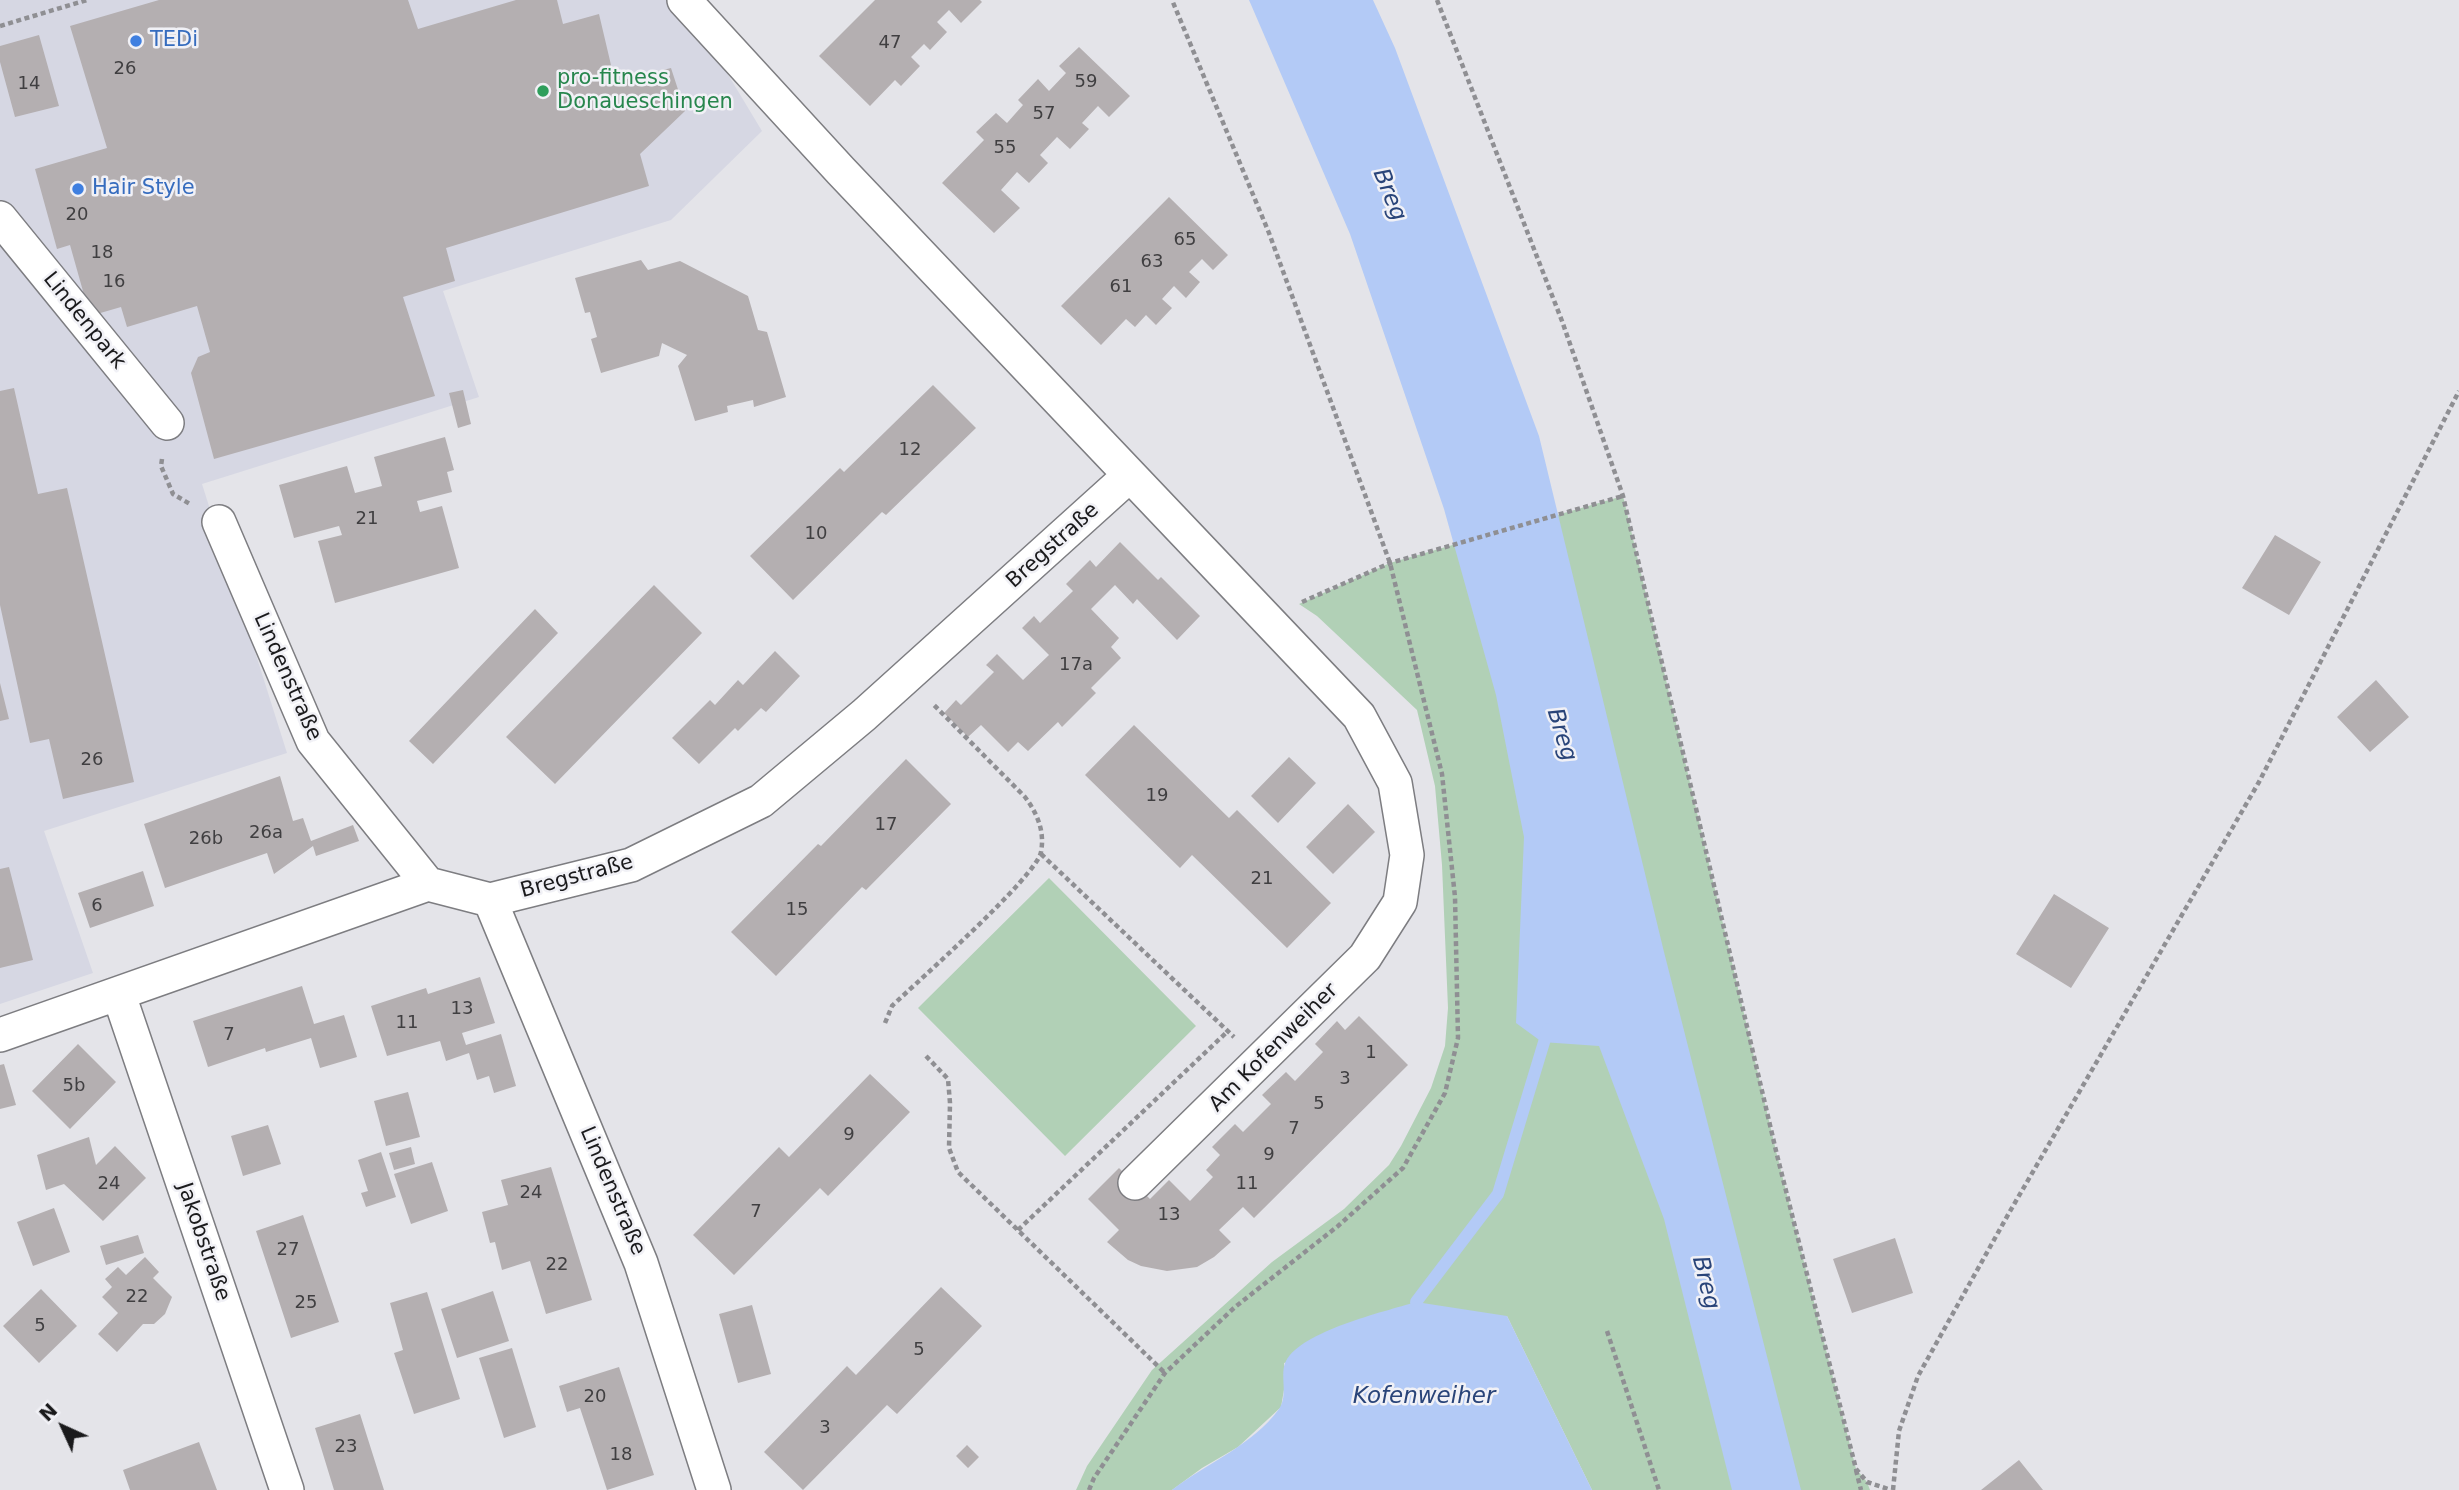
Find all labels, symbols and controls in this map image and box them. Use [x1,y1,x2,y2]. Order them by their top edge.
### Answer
place label: TEDi [150,28,198,54]
house number: 47 [879,32,901,54]
marker: TEDi [128,33,144,49]
house number: 26 [114,58,136,80]
place label: pro-fitness Donaueschingen [557,66,733,116]
house number: 59 [1075,71,1097,93]
house number: 14 [18,73,40,95]
marker: pro-fitness Donaueschingen [535,83,551,99]
house number: 57 [1033,103,1055,125]
house number: 55 [994,137,1016,159]
water label: Breg [1366,165,1412,225]
place label: Hair Style [92,176,195,202]
marker: Hair Style [70,181,86,197]
house number: 20 [66,204,88,226]
house number: 65 [1174,229,1196,251]
house number: 18 [91,242,113,264]
house number: 63 [1141,251,1163,273]
street label: Lindenpark [37,267,131,375]
house number: 16 [103,271,125,293]
house number: 61 [1110,276,1132,298]
house number: 12 [899,439,921,461]
street label: Bregstraße [1002,498,1104,594]
house number: 21 [356,508,378,530]
house number: 10 [805,523,827,545]
street label: Lindenstraße [248,609,326,745]
house number: 17a [1059,654,1093,676]
water label: Breg [1540,705,1582,765]
house number: 26 [81,749,103,771]
house number: 19 [1146,785,1168,807]
house number: 17 [875,814,897,836]
house number: 26a [249,822,283,844]
house number: 26b [189,828,223,850]
street label: Bregstraße [518,850,636,904]
house number: 21 [1251,868,1273,890]
house number: 6 [91,895,103,917]
house number: 15 [786,899,808,921]
street label: Am Kofenweiher [1204,978,1344,1118]
house number: 13 [451,998,473,1020]
house number: 11 [396,1012,418,1034]
house number: 7 [223,1024,235,1046]
house number: 1 [1365,1042,1377,1064]
house number: 3 [1339,1068,1351,1090]
house number: 5b [63,1075,85,1097]
house number: 5 [1313,1093,1325,1115]
house number: 7 [1288,1118,1300,1140]
street label: Lindenstraße [574,1123,650,1259]
house number: 9 [843,1124,855,1146]
house number: 9 [1263,1144,1275,1166]
house number: 24 [98,1173,120,1195]
house number: 11 [1236,1173,1258,1195]
street label: Jakobstraße [171,1180,235,1304]
house number: 24 [520,1182,542,1204]
house number: 7 [750,1201,762,1223]
house number: 13 [1158,1204,1180,1226]
house number: 27 [277,1239,299,1261]
water label: Breg [1685,1253,1725,1313]
house number: 22 [546,1254,568,1276]
house number: 22 [126,1286,148,1308]
house number: 25 [295,1292,317,1314]
house number: 5 [34,1315,46,1337]
house number: 5 [913,1339,925,1361]
water label: Kofenweiher [1353,1383,1495,1411]
house number: 20 [584,1386,606,1408]
north arrow [28,1392,98,1462]
text: N [35,1399,62,1426]
house number: 3 [819,1417,831,1439]
house number: 23 [335,1436,357,1458]
house number: 18 [610,1444,632,1466]

